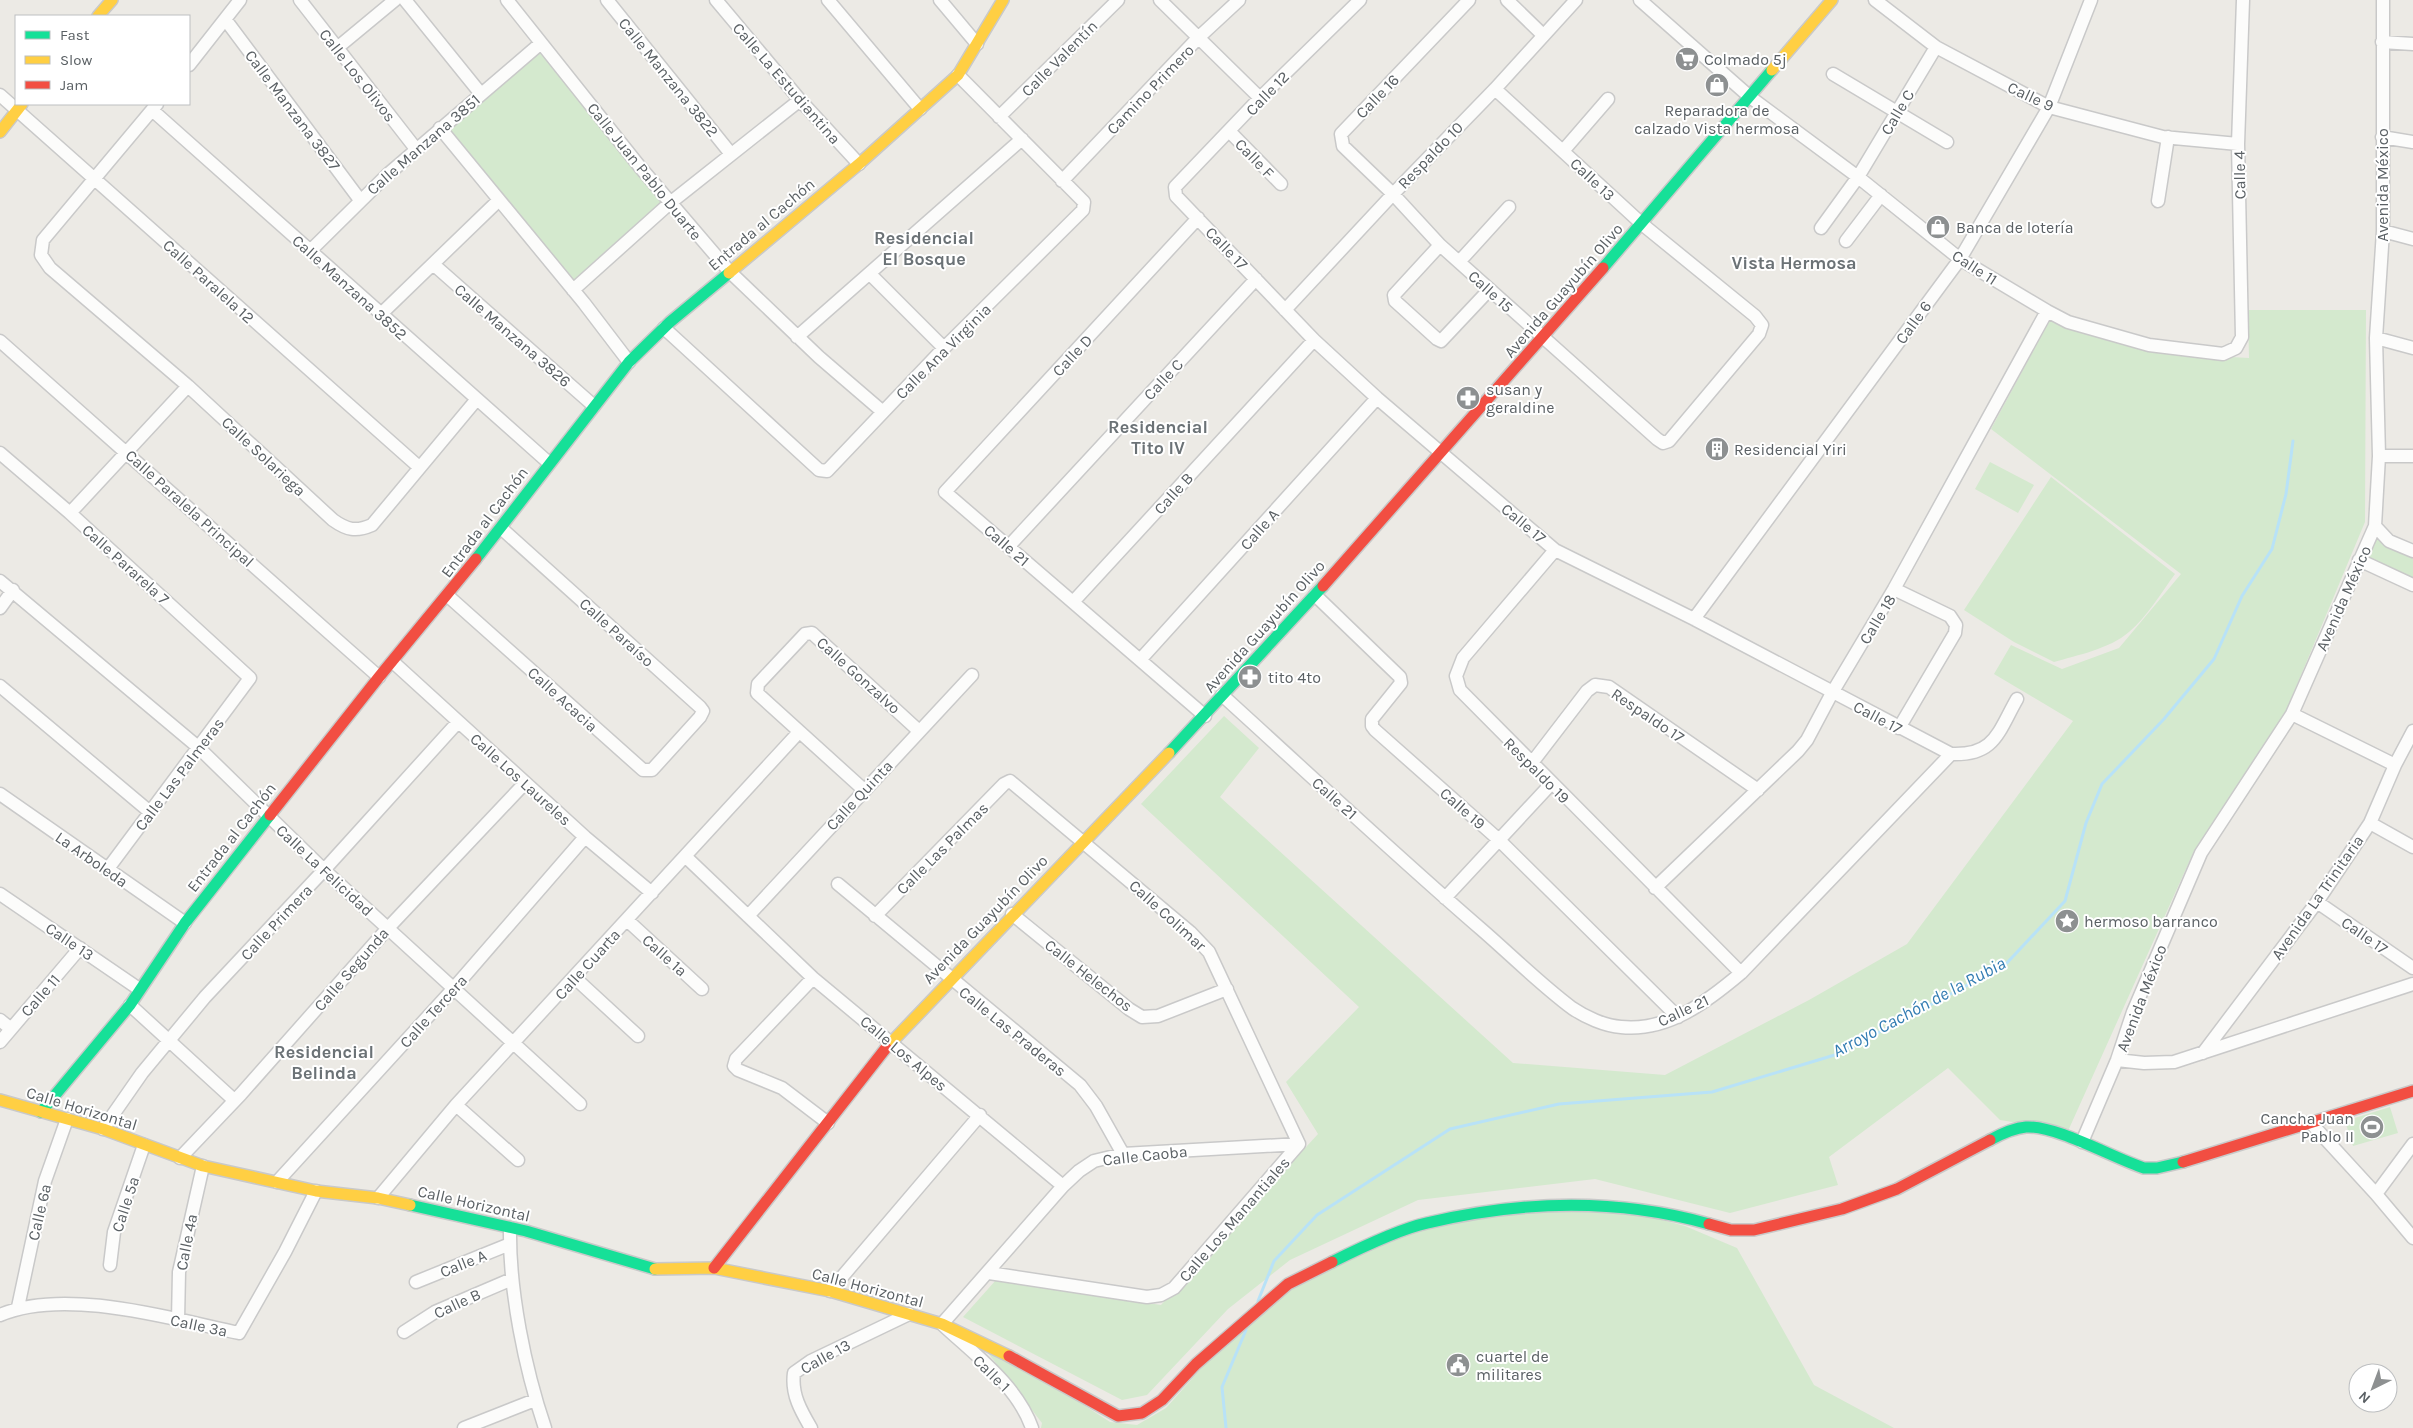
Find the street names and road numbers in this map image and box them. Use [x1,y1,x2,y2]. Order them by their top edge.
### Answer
street label: Calle Manzana 3822 [615,14,723,141]
street label: Calle Valentín [1017,16,1101,100]
street label: Calle La Estudiantina [729,19,845,148]
street label: Calle Los Olivos [315,25,400,126]
street label: Camino Primero [1103,40,1198,138]
street label: Calle Manzana 3827 [241,46,345,175]
street label: Calle 12 [1242,67,1293,119]
street label: Calle 16 [1352,70,1403,122]
street label: Calle 9 [2005,78,2057,115]
street label: Calle C [1877,86,1918,138]
street label: Calle Manzana 3851 [363,90,484,199]
street label: Calle Juan Pablo Duarte [583,99,706,244]
street label: Respaldo 10 [1394,118,1467,193]
street label: Avenida México [2373,128,2392,242]
street label: Calle F [1231,134,1278,182]
street label: Calle 4 [2230,151,2249,199]
street label: Calle 13 [1566,154,1619,205]
street label: Entrada al Cachón [704,174,819,275]
street label: Avenida Guayubín Olivo [1500,219,1627,361]
street label: Calle 17 [1202,223,1252,274]
street label: Calle Manzana 3852 [288,231,411,344]
street label: Calle Paralela 12 [159,235,258,327]
street label: Calle 11 [1949,246,2001,289]
street label: Calle 15 [1464,266,1517,316]
street label: Calle Manzana 3826 [451,280,575,391]
street label: Calle 6 [1891,297,1935,348]
street label: Calle Ana Virginia [892,300,995,403]
street label: Calle D [1048,331,1096,380]
street label: Calle C [1140,355,1187,404]
street label: Calle Solariega [218,413,310,500]
street label: Calle Paralela Principal [121,446,258,571]
street label: Entrada al Cachón [437,463,532,581]
street label: Calle B [1150,469,1197,518]
street label: Calle 17 [1497,499,1550,548]
street label: Calle A [1236,505,1283,554]
street label: Calle Pararela 7 [78,520,173,609]
street label: Calle 21 [980,520,1033,570]
street label: Avenida México [2312,543,2375,654]
street label: Avenida Guayubín Olivo [1200,556,1329,696]
street label: Calle 18 [1855,591,1900,648]
street label: Calle Paraíso [575,594,658,671]
street label: Calle Gonzalvo [813,633,904,718]
street label: Calle Acacia [524,663,602,736]
street label: Respaldo 17 [1608,684,1688,747]
street label: Calle 17 [1850,697,1906,738]
street label: Calle Las Palmeras [131,714,228,834]
street label: Calle Los Laureles [466,729,575,830]
street label: Respaldo 19 [1500,733,1574,807]
street label: Calle Quinta [822,756,897,834]
street label: Calle 21 [1308,773,1361,824]
street label: Entrada al Cachón [183,779,280,896]
street label: Calle 19 [1436,783,1489,833]
street label: Calle Las Palmas [892,798,992,898]
street label: Calle La Felicidad [272,820,377,920]
street label: La Arboleda [52,827,132,891]
street label: Avenida La Trinitaria [2267,831,2368,963]
street label: Avenida Guayubín Olivo [919,851,1052,988]
street label: Calle Colimar [1125,876,1210,955]
street label: Calle Primera [236,880,316,964]
street label: Calle 17 [2338,913,2392,958]
street label: Calle 13 [42,918,98,964]
street label: Calle Segunda [310,924,393,1015]
street label: Calle Cuarta [551,925,624,1004]
street label: Calle 1a [638,930,691,980]
street label: Calle Helechos [1041,935,1136,1016]
street label: Avenida México [2112,942,2171,1054]
street label: Calle 11 [17,970,64,1020]
street label: Calle Tercera [396,971,471,1052]
street label: Calle Las Praderas [955,982,1070,1080]
street label: Calle 21 [1655,990,1712,1031]
street label: Calle Los Alpes [856,1012,951,1095]
street label: Calle Horizontal [24,1083,140,1134]
street label: Calle Caoba [1102,1142,1188,1169]
street label: Calle Los Manantiales [1175,1153,1294,1286]
street label: Calle 5a [108,1174,143,1234]
street label: Calle Horizontal [416,1181,532,1226]
street label: Calle 6a [24,1182,55,1242]
street label: Calle 4a [172,1212,201,1272]
street label: Calle A [437,1246,489,1281]
street label: Calle Horizontal [810,1263,926,1312]
street label: Calle B [431,1284,484,1323]
street label: Calle 3a [169,1310,229,1341]
street label: Calle 13 [797,1335,854,1378]
street label: Calle 1 [969,1351,1014,1396]

